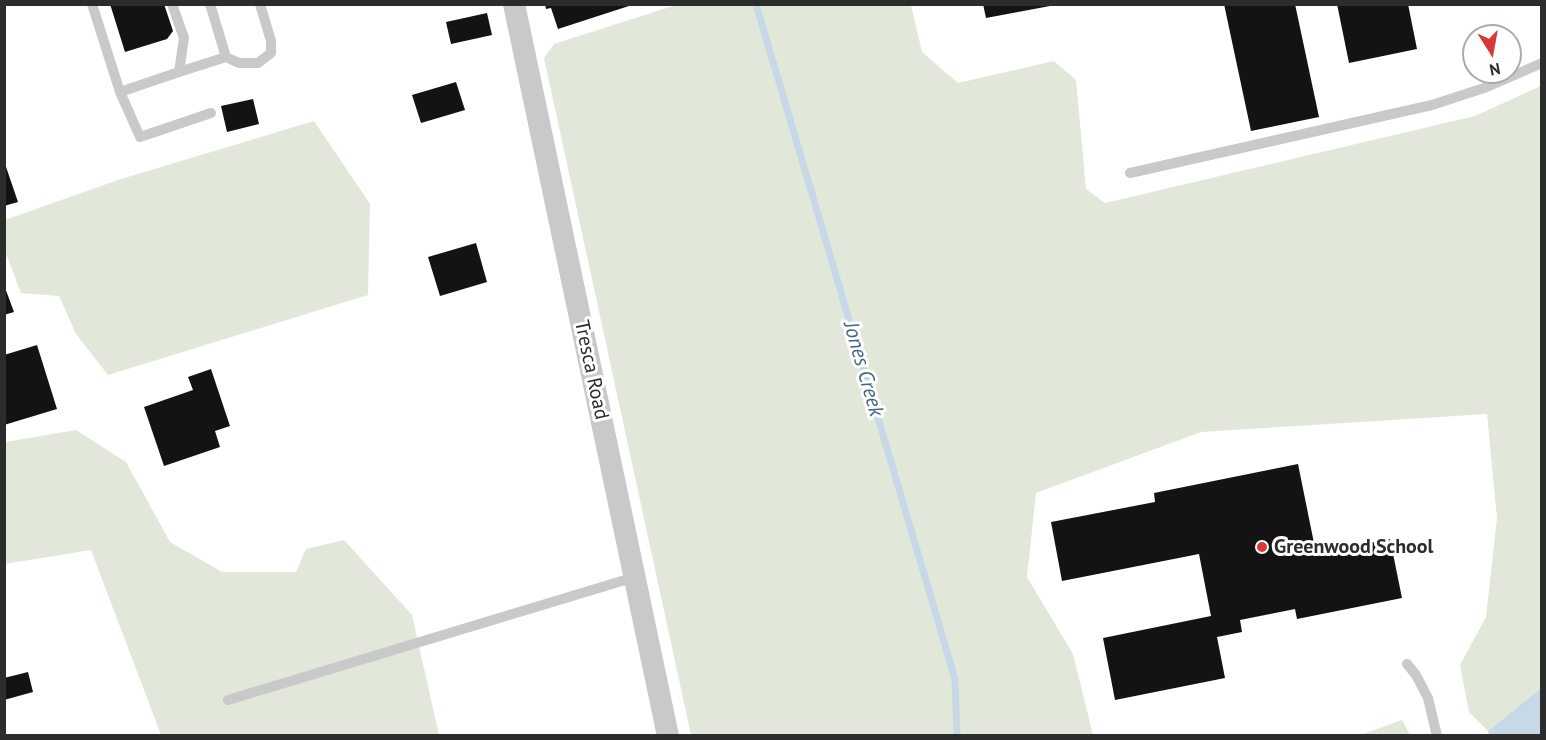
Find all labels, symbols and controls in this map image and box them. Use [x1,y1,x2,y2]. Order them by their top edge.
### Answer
north arrow [1462,24,1522,84]
text: N [1488,59,1502,81]
street label: Tresca Road [569,318,613,422]
water label: Jones Creek [837,319,889,419]
place label: Greenwood School [1274,535,1433,559]
marker: Greenwood School [1255,540,1269,554]

